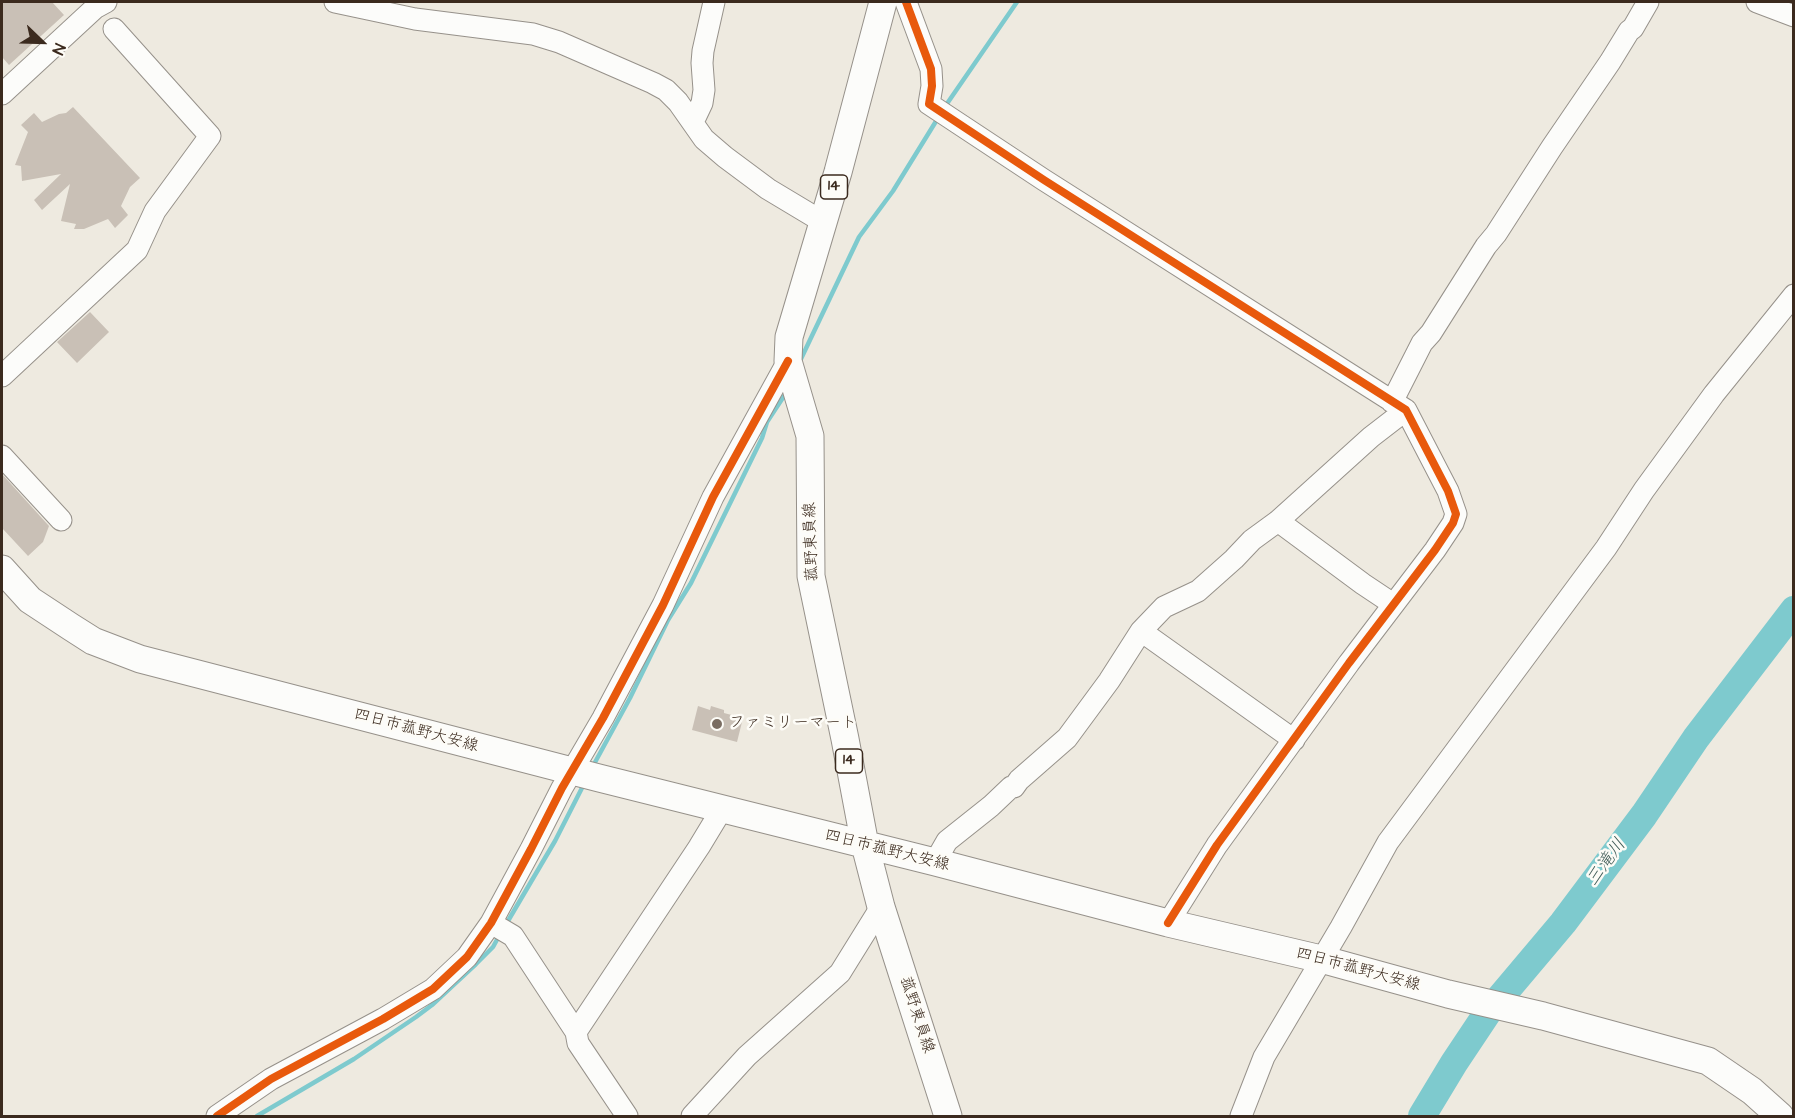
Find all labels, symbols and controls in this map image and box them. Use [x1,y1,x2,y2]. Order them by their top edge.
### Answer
north arrow [12,12,72,72]
text: N [46,40,71,58]
road number: 14 [820,175,848,199]
street label: 菰野東員線 [801,502,823,582]
street label: 四日市菰野大安線 [352,705,480,757]
place label: ファミリーマート [729,714,857,734]
marker: ファミリーマート [710,717,724,731]
road number: 14 [836,749,862,773]
street label: 四日市菰野大安線 [823,826,951,876]
water label: 三滝川 [1582,835,1632,891]
street label: 四日市菰野大安線 [1294,944,1422,996]
street label: 菰野東員線 [895,974,937,1056]

